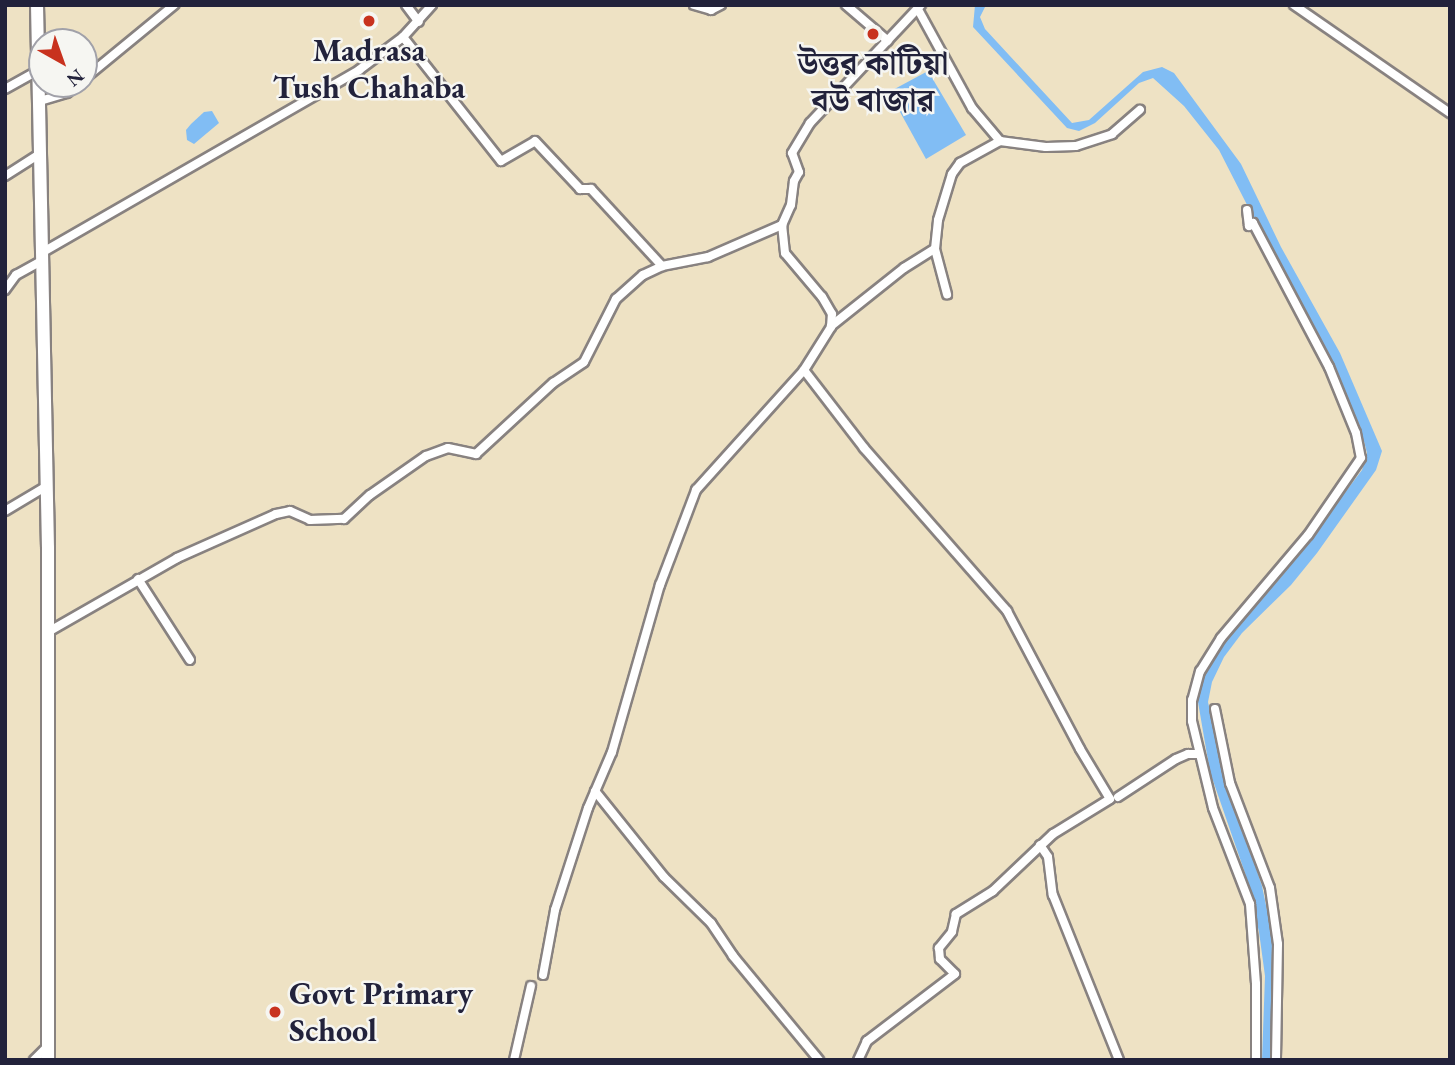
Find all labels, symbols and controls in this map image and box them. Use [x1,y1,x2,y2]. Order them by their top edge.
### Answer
marker: Madrasa Tush Chahaba [361,13,377,29]
marker: উত্তর কাটিয়া বউ বাজার [865,26,881,42]
north arrow [28,28,98,98]
place label: Madrasa Tush Chahaba [273,32,465,107]
place label: উত্তর কাটিয়া বউ বাজার [798,45,948,120]
text: N [62,63,89,92]
place label: Govt Primary School [289,975,473,1050]
marker: Govt Primary School [267,1004,283,1020]

